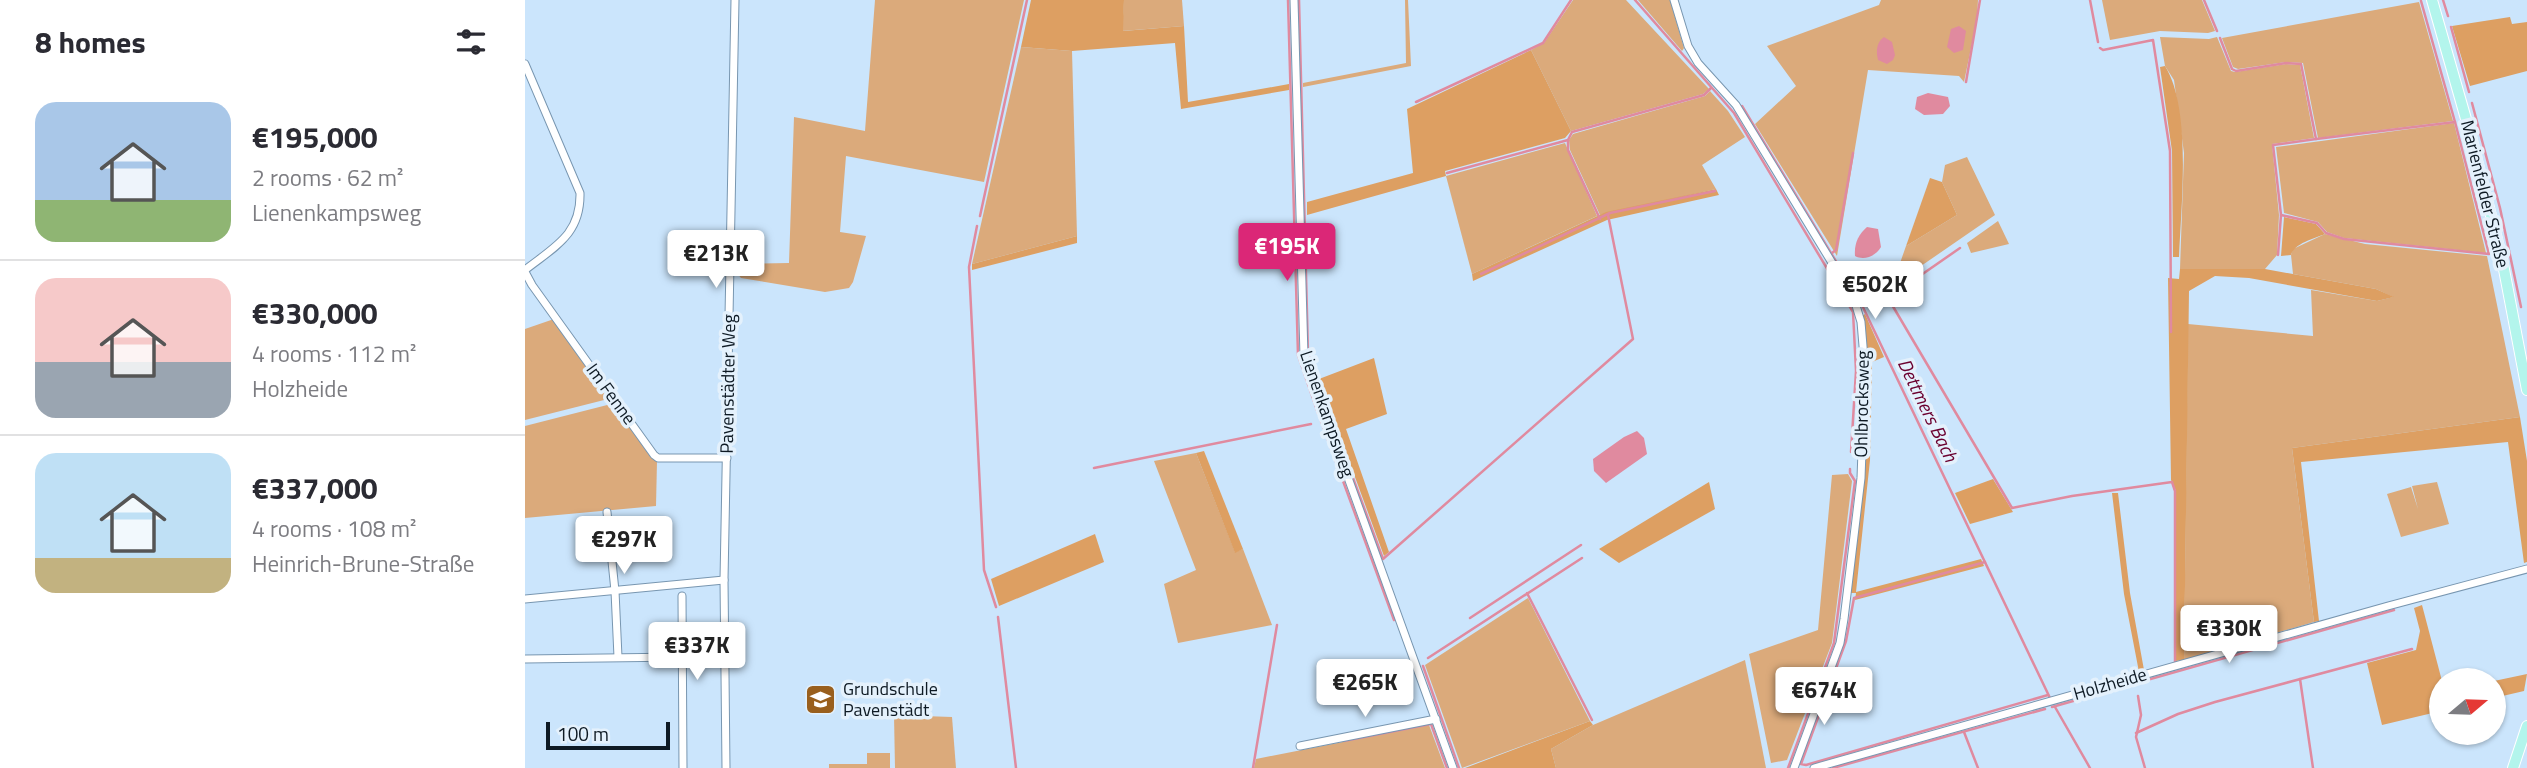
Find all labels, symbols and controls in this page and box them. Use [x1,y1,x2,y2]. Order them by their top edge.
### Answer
text: 8 homes [35,19,146,65]
icon: filters [452,23,490,61]
text: €195,000 [252,114,378,160]
street label: Marienfelder Straße [2454,117,2517,271]
icon: home [91,130,175,214]
text: 2 rooms · 62 m² [252,160,403,195]
text: Lienenkampsweg [252,195,421,230]
pin: €195K [1238,224,1336,283]
text: €195K [1254,228,1320,263]
pin: €213K [667,230,765,290]
text: €213K [683,235,749,270]
pin: €502K [1826,262,1924,321]
text: €502K [1842,266,1908,301]
text: €330,000 [252,290,378,336]
icon: home [91,306,175,390]
street label: Pavenstädter Weg [713,314,742,454]
text: 4 rooms · 112 m² [252,336,416,371]
street label: Lienenkampsweg [1293,347,1362,481]
street label: Ohlbrocksweg [1847,350,1876,458]
water label: Dettmers Bach [1891,353,1966,467]
street label: Im Fenne [580,357,643,430]
text: Holzheide [252,371,348,406]
text: €337,000 [252,465,378,511]
icon: home [91,481,175,565]
text: 4 rooms · 108 m² [252,511,416,546]
pin: €297K [575,516,673,576]
text: €297K [591,521,657,556]
text: Heinrich-Brune-Straße [252,546,474,581]
pin: €330K [2180,606,2278,665]
text: €330K [2196,610,2262,645]
pin: €337K [648,622,746,682]
text: €337K [664,627,730,662]
pin: €265K [1316,660,1414,719]
street label: Holzheide [2070,660,2150,707]
text: €265K [1332,664,1398,699]
pin: €674K [1775,668,1873,727]
north arrow [2429,668,2506,746]
map controls [2429,668,2506,745]
text: €674K [1791,672,1857,707]
place label: Grundschule Pavenstädt [843,675,938,723]
school or university icon: Grundschule Pavenstädt [803,682,837,716]
scale bar [546,719,670,751]
text: 100 m [557,719,609,748]

